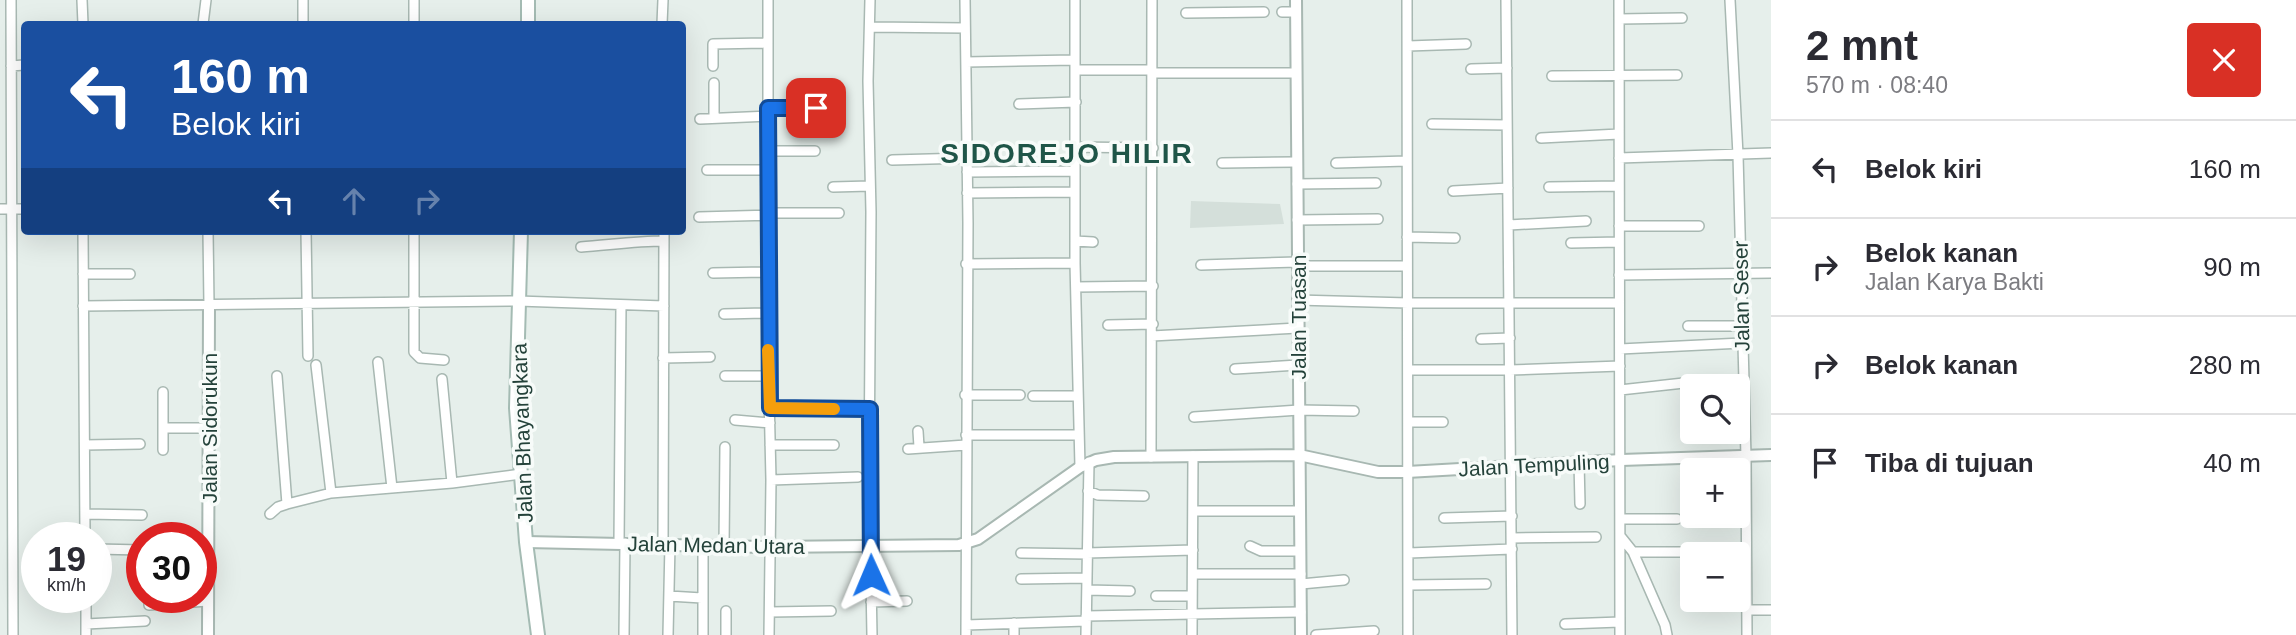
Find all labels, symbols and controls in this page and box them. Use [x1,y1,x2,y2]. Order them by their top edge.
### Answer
text: 2 mnt [1806,22,1918,69]
button: close [2187,23,2261,97]
icon: left [56,49,147,140]
text: 160 m [171,49,310,103]
text: 570 m · 08:40 [1806,72,1948,98]
pin [786,78,846,138]
icon: arrive [797,89,835,127]
text: Belok kiri [171,106,301,142]
district label: SIDOREJO HILIR [940,138,1194,169]
icon: left [1806,150,1844,188]
text: Belok kiri [1865,154,1982,184]
text: 160 m [2189,154,2261,184]
icon: left [262,182,300,220]
icon: ahead [335,182,373,220]
icon: right [408,182,446,220]
text: Belok kanan [1865,238,2018,268]
street label: Jalan Seser [1729,240,1753,352]
icon: right [1806,248,1844,286]
text: 90 m [2203,252,2261,282]
street label: Jalan Tuasan [1287,255,1310,379]
text: Jalan Karya Bakti [1865,269,2044,295]
street label: Jalan Bhayangkara [507,342,537,523]
icon: right [1806,346,1844,384]
text: Belok kanan [1865,350,2018,380]
text: 280 m [2189,350,2261,380]
street label: Jalan Sidorukun [198,353,221,503]
map controls [1680,374,1750,612]
button: search [1680,374,1750,444]
icon: arrive [1806,444,1844,482]
text: Tiba di tujuan [1865,448,2034,478]
text: 40 m [2203,448,2261,478]
street label: Jalan Tempuling [1458,450,1610,480]
button: + [1680,458,1750,528]
speed limit sign: 30 [126,522,217,613]
street label: Jalan Medan Utara [627,532,805,558]
position arrow [834,538,908,612]
text: 19 [47,539,86,578]
button: − [1680,542,1750,612]
text: km/h [47,575,86,595]

